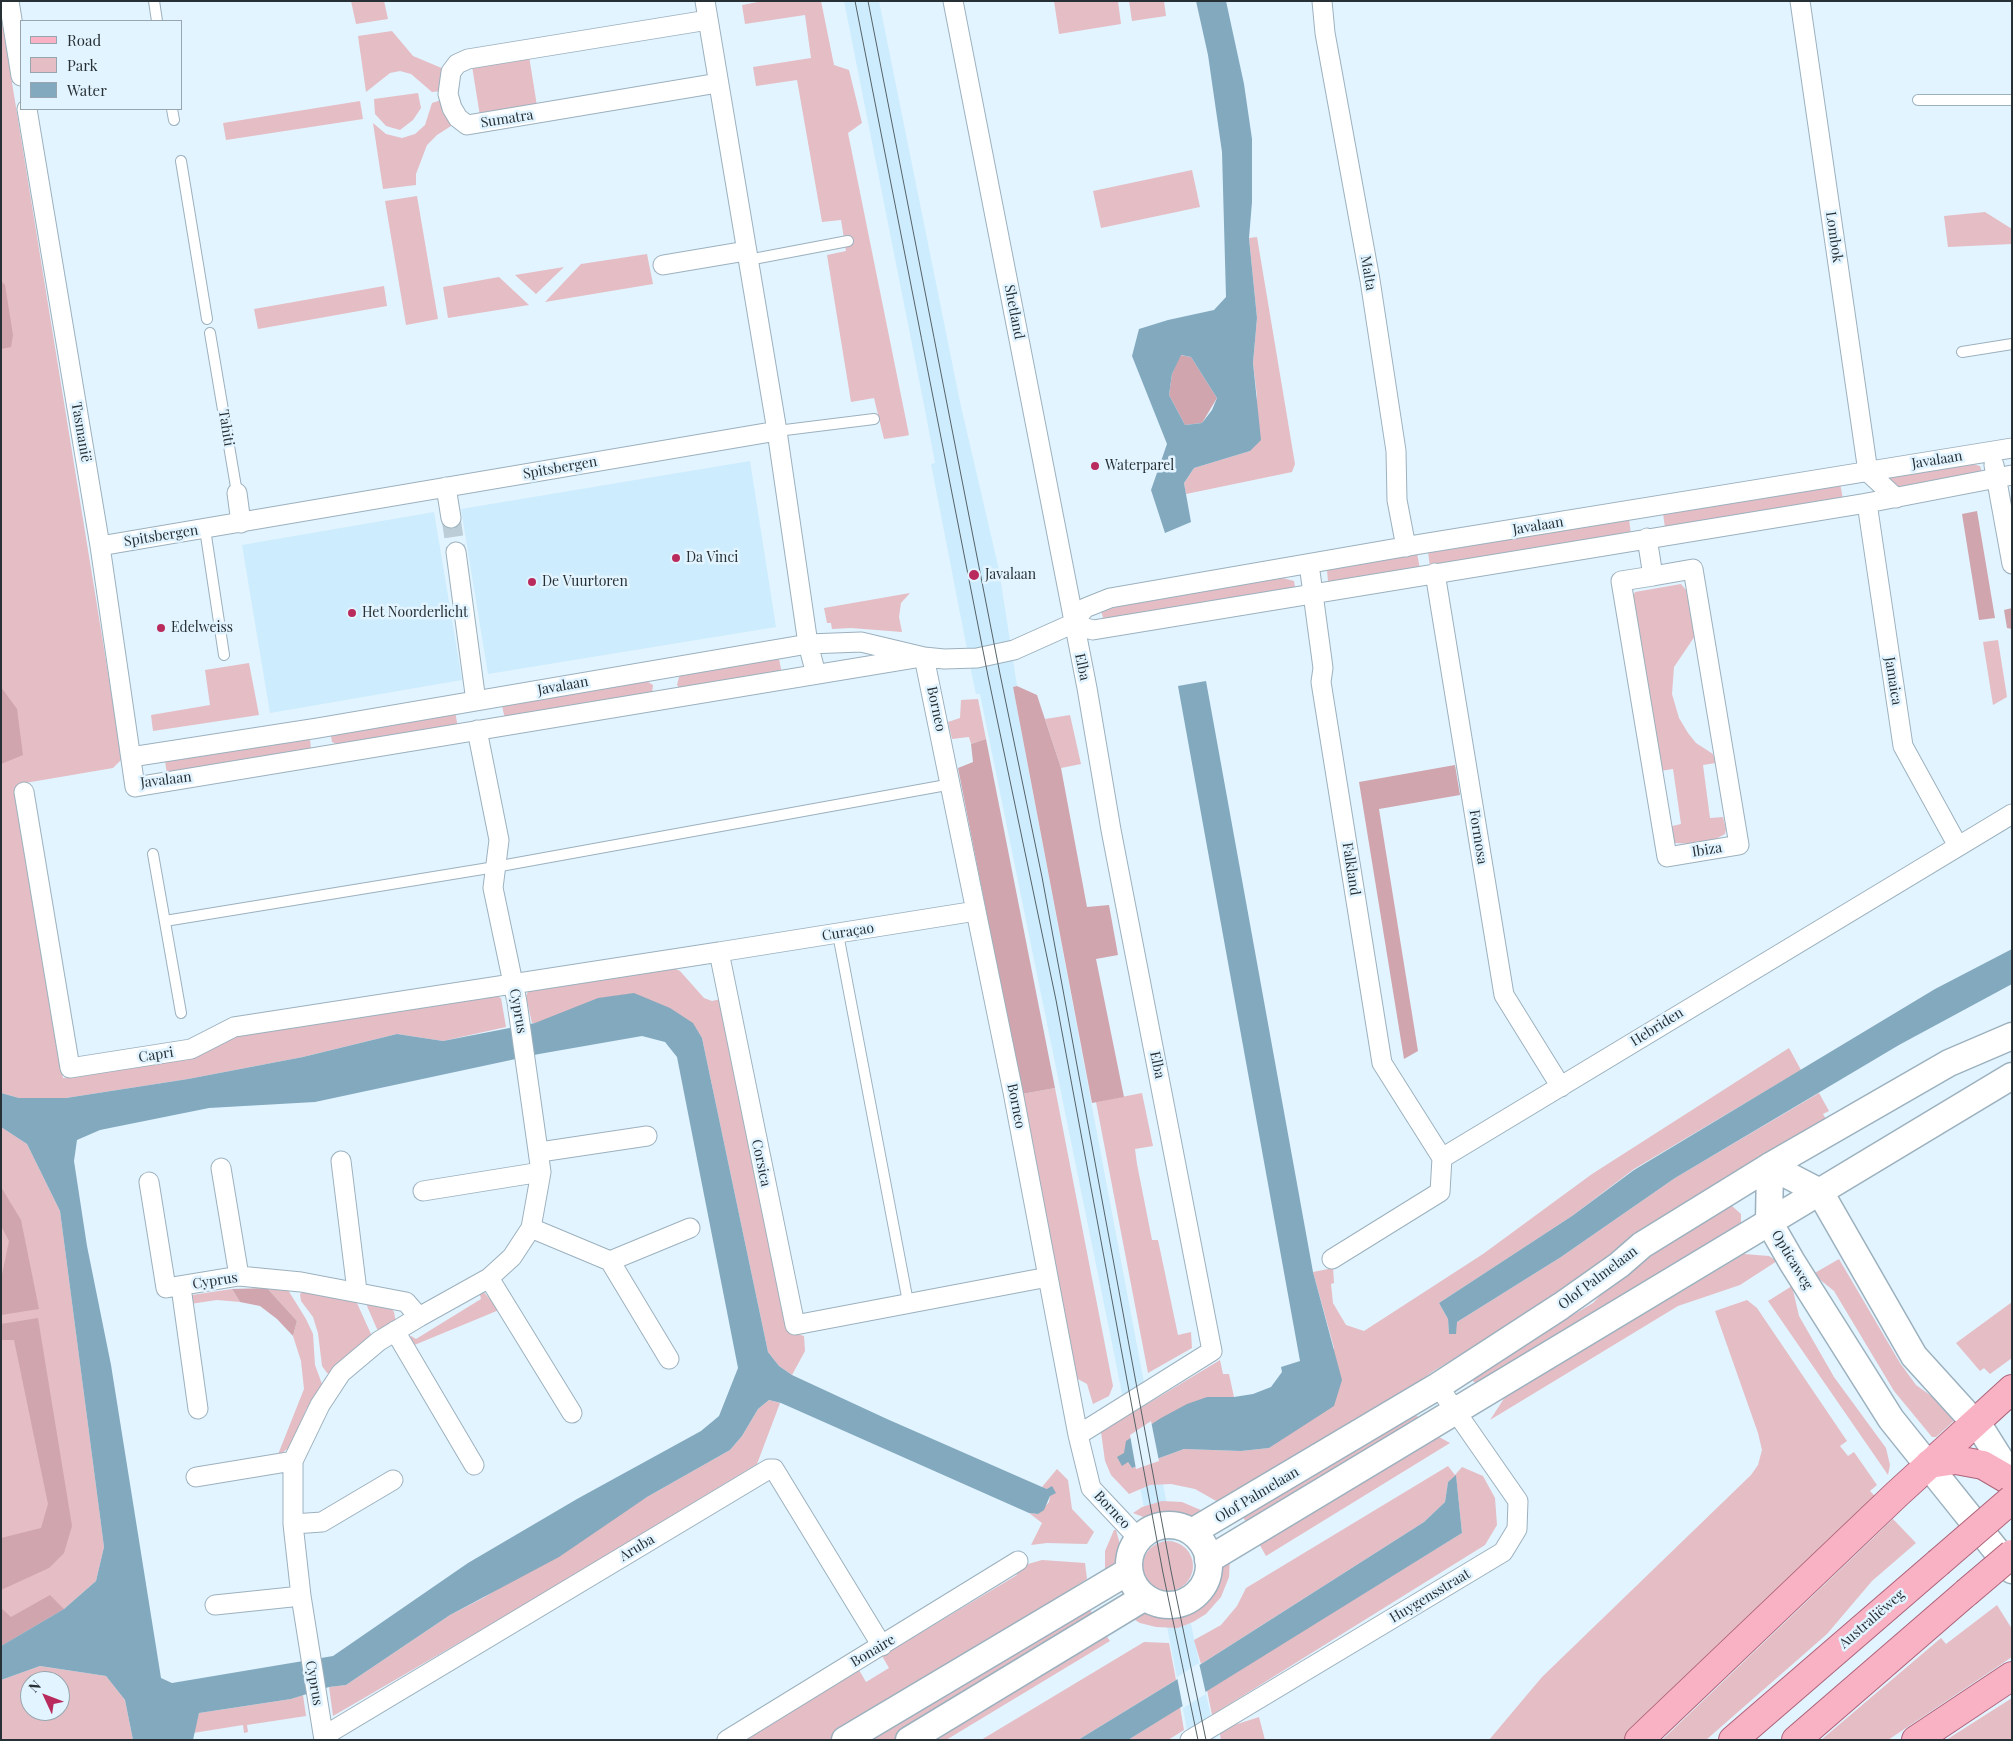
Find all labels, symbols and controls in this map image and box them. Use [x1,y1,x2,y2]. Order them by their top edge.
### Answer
legend [20,20,182,110]
text: Road [67,30,101,50]
text: Park [67,55,98,75]
text: Water [67,80,107,100]
street label: Sumatra [479,107,535,131]
street label: Lombok [1822,210,1846,264]
street label: Malta [1357,254,1379,292]
street label: Shetland [1000,283,1028,341]
street label: Tasmanië [67,401,95,463]
street label: Tahiti [215,408,237,448]
street label: Javalaan [1910,448,1964,472]
street label: Spitsbergen [522,453,598,483]
place label: Waterparel [1105,458,1174,474]
marker: Waterparel [1089,460,1101,472]
street label: Javalaan [1511,514,1565,538]
street label: Spitsbergen [123,522,199,550]
place label: Da Vinci [686,550,738,566]
marker: Da Vinci [670,552,682,564]
place label: Javalaan [985,567,1036,583]
marker: Javalaan [967,568,981,582]
place label: De Vuurtoren [542,574,628,590]
marker: De Vuurtoren [526,576,538,588]
place label: Het Noorderlicht [362,605,468,621]
marker: Het Noorderlicht [346,607,358,619]
place label: Edelweiss [171,620,233,636]
marker: Edelweiss [155,622,167,634]
street label: Elba [1071,652,1093,682]
street label: Jamaica [1881,656,1905,706]
street label: Javalaan [536,673,590,699]
street label: Borneo [923,685,949,733]
street label: Javalaan [140,769,192,791]
street label: Formosa [1465,809,1491,865]
street label: Ibiza [1691,839,1723,861]
street label: Falkland [1339,841,1363,897]
street label: Curaçao [821,920,875,944]
street label: Cyprus [506,987,530,1035]
street label: Hebriden [1627,1004,1687,1050]
street label: Capri [137,1044,175,1066]
street label: Elba [1146,1050,1168,1080]
street label: Borneo [1003,1082,1029,1130]
street label: Corsica [748,1138,774,1188]
street label: Opticaweg [1768,1227,1816,1293]
street label: Olof Palmelaan [1555,1243,1641,1313]
street label: Cyprus [191,1269,239,1293]
street label: Olof Palmelaan [1212,1463,1302,1527]
street label: Borneo [1090,1488,1134,1532]
street label: Aruba [616,1531,658,1565]
street label: Huygensstraat [1387,1565,1473,1627]
street label: Australiëweg [1836,1586,1908,1652]
street label: Bonaire [848,1631,898,1671]
street label: Cyprus [302,1659,326,1707]
north arrow [20,1671,70,1721]
text: N [24,1676,45,1696]

